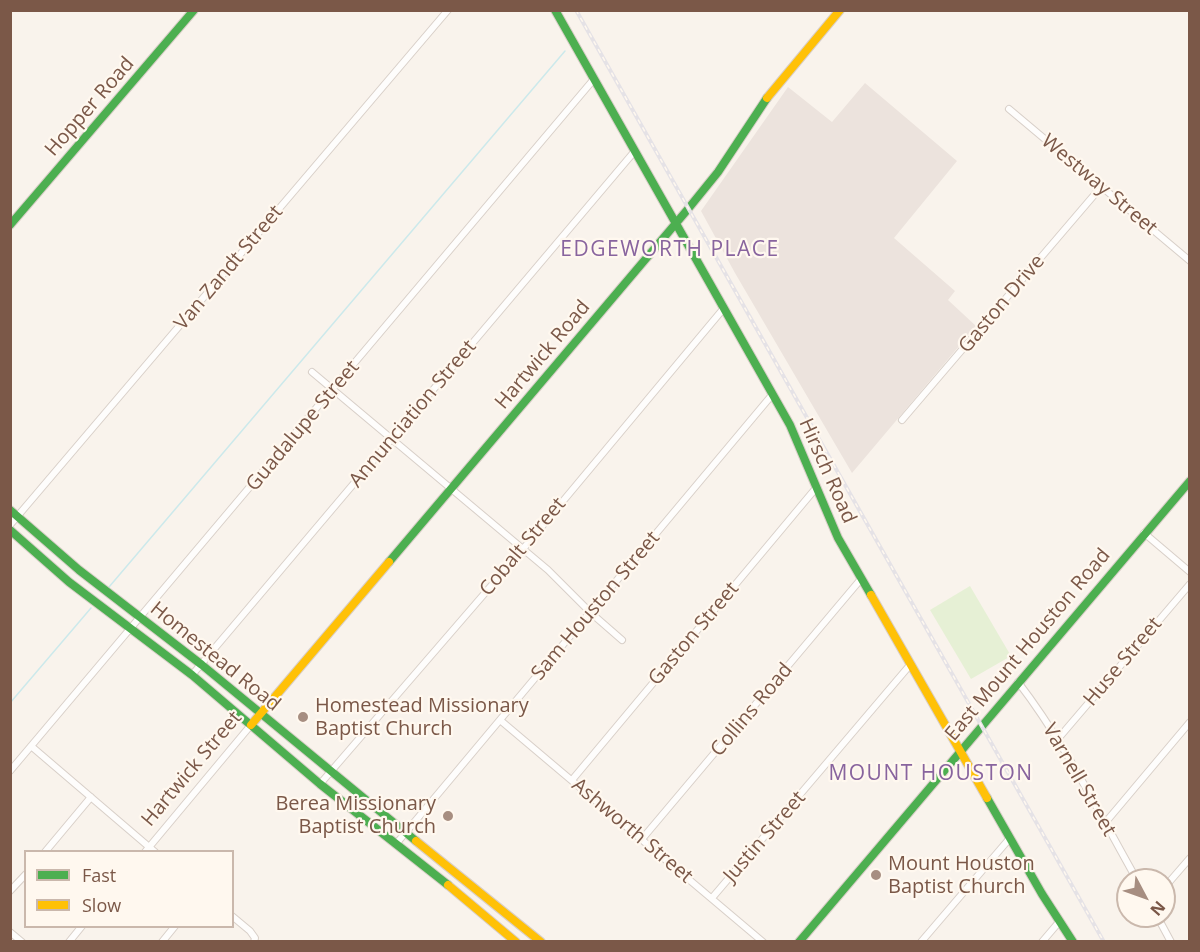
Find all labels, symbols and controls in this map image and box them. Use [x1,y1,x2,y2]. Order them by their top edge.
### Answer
street label: Hopper Road [40,52,140,162]
street label: Westway Street [1036,130,1162,240]
street label: Van Zandt Street [170,201,288,335]
district label: EDGEWORTH PLACE [560,237,780,263]
street label: Gaston Drive [954,250,1050,358]
street label: Hartwick Road [491,296,595,414]
street label: Annunciation Street [344,335,482,493]
street label: Guadalupe Street [241,356,365,496]
street label: Hirsch Road [793,415,861,527]
street label: Cobalt Street [475,493,571,601]
street label: Sam Houston Street [527,527,665,685]
street label: East Mount Houston Road [940,544,1116,746]
street label: Gaston Street [644,577,744,691]
street label: Homestead Road [145,597,285,717]
street label: Huse Street [1079,613,1167,711]
street label: Collins Road [706,658,798,762]
place label: Homestead Missionary Baptist Church [315,694,529,741]
street label: Hartwick Street [137,707,247,831]
marker: Homestead Missionary Baptist Church [296,710,310,724]
street label: Varnell Street [1037,720,1121,840]
district label: MOUNT HOUSTON [828,761,1034,787]
street label: Ashworth Street [567,773,697,889]
street label: Justin Street [719,787,811,887]
place label: Berea Missionary Baptist Church [275,792,436,839]
marker: Berea Missionary Baptist Church [441,809,455,823]
legend [24,850,234,928]
place label: Mount Houston Baptist Church [888,852,1035,899]
text: Fast [82,863,116,887]
marker: Mount Houston Baptist Church [869,868,883,882]
north arrow [1116,868,1176,928]
text: Slow [82,893,121,917]
text: N [1146,896,1171,921]

